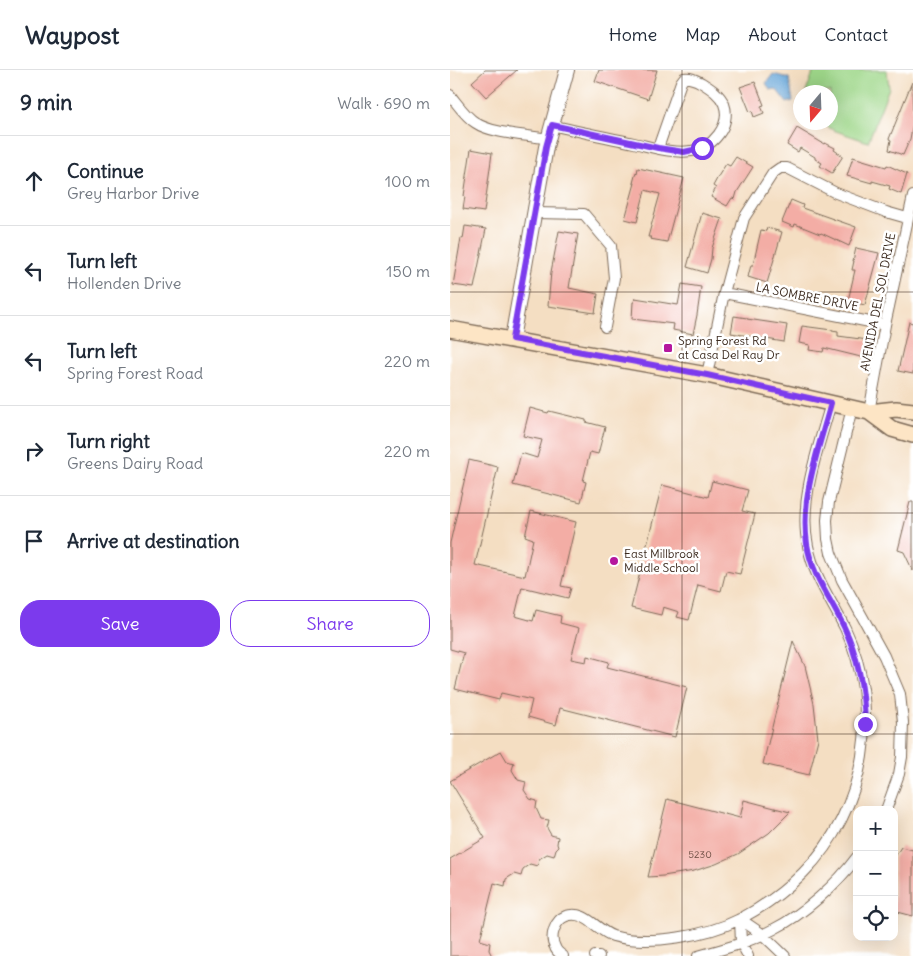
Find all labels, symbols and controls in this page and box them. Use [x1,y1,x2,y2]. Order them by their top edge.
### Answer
text: Waypost [25,20,119,50]
text: Home [609,23,657,46]
text: Map [685,23,720,46]
text: About [748,23,796,46]
text: Contact [824,23,888,46]
north arrow [793,85,838,130]
text: 9 min [20,89,72,116]
text: Walk · 690 m [337,93,430,113]
route start [691,137,714,160]
text: Continue [67,159,144,183]
icon: ahead [20,167,48,195]
text: 100 m [385,171,430,191]
text: Grey Harbor Drive [67,183,199,203]
street label: AVENIDA DEL SOL DRIVE [857,231,898,372]
text: Turn left [67,249,137,273]
icon: left [20,257,48,285]
text: 150 m [386,261,430,281]
text: Hollenden Drive [67,273,181,293]
street label: LA SOMBRE DRIVE [755,279,860,314]
place label: Spring Forest Rd at Casa Del Ray Dr [678,333,780,362]
text: Turn left [67,339,137,363]
marker: Spring Forest Rd at Casa Del Ray Dr [662,342,674,354]
icon: left [20,347,48,375]
text: 220 m [384,351,430,371]
text: Spring Forest Road [67,363,203,383]
text: Turn right [67,429,150,453]
icon: right [20,437,48,465]
text: 220 m [384,441,430,461]
text: Greens Dairy Road [67,453,203,473]
icon: arrive [20,527,48,555]
text: Arrive at destination [67,529,240,553]
place label: East Millbrook Middle School [624,546,699,575]
marker: East Millbrook Middle School [608,555,620,567]
button: Save [20,600,220,647]
button: Share [230,600,430,647]
route end [854,713,877,736]
map controls [853,806,898,941]
button: + [853,806,898,851]
house number: 5230 [688,848,712,861]
button: − [853,851,898,896]
button: locate [853,896,898,941]

